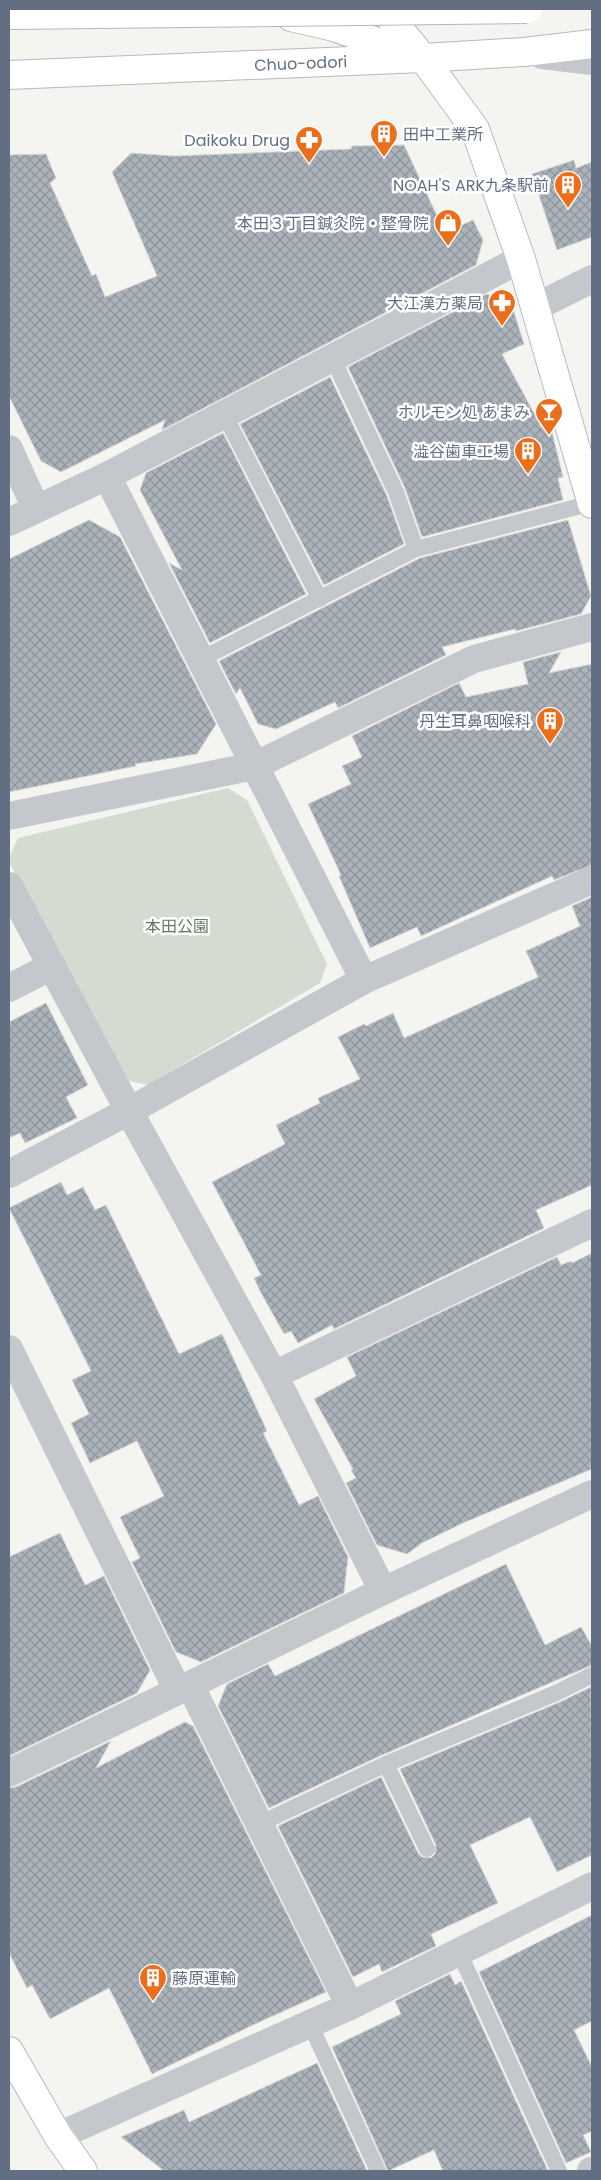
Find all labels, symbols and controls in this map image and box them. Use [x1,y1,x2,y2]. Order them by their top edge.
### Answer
street label: Chuo-odori [254,50,348,77]
building icon: 田中工業所 [369,119,399,158]
place label: 田中工業所 [403,123,483,146]
pharmacy icon: Daikoku Drug [294,125,324,164]
place label: Daikoku Drug [184,129,290,152]
building icon: NOAH'S ARK九条駅前 [553,170,583,209]
place label: NOAH'S ARK九条駅前 [393,174,549,197]
shop icon: 本田３丁目鍼灸院・整骨院 [433,208,463,247]
place label: 本田３丁目鍼灸院・整骨院 [237,212,429,235]
pharmacy icon: 大江漢方薬局 [487,288,517,327]
place label: 大江漢方薬局 [387,292,483,315]
bar icon: ホルモン処 あまみ [534,397,564,436]
place label: ホルモン処 あまみ [398,401,530,424]
building icon: 澁谷歯車工場 [513,436,543,475]
place label: 澁谷歯車工場 [413,440,509,463]
building icon: 丹生耳鼻咽喉科 [535,706,565,745]
place label: 丹生耳鼻咽喉科 [419,710,531,733]
park label: 本田公園 [145,915,209,938]
building icon: 藤原運輸 [138,1963,168,2002]
place label: 藤原運輸 [172,1967,236,1990]

